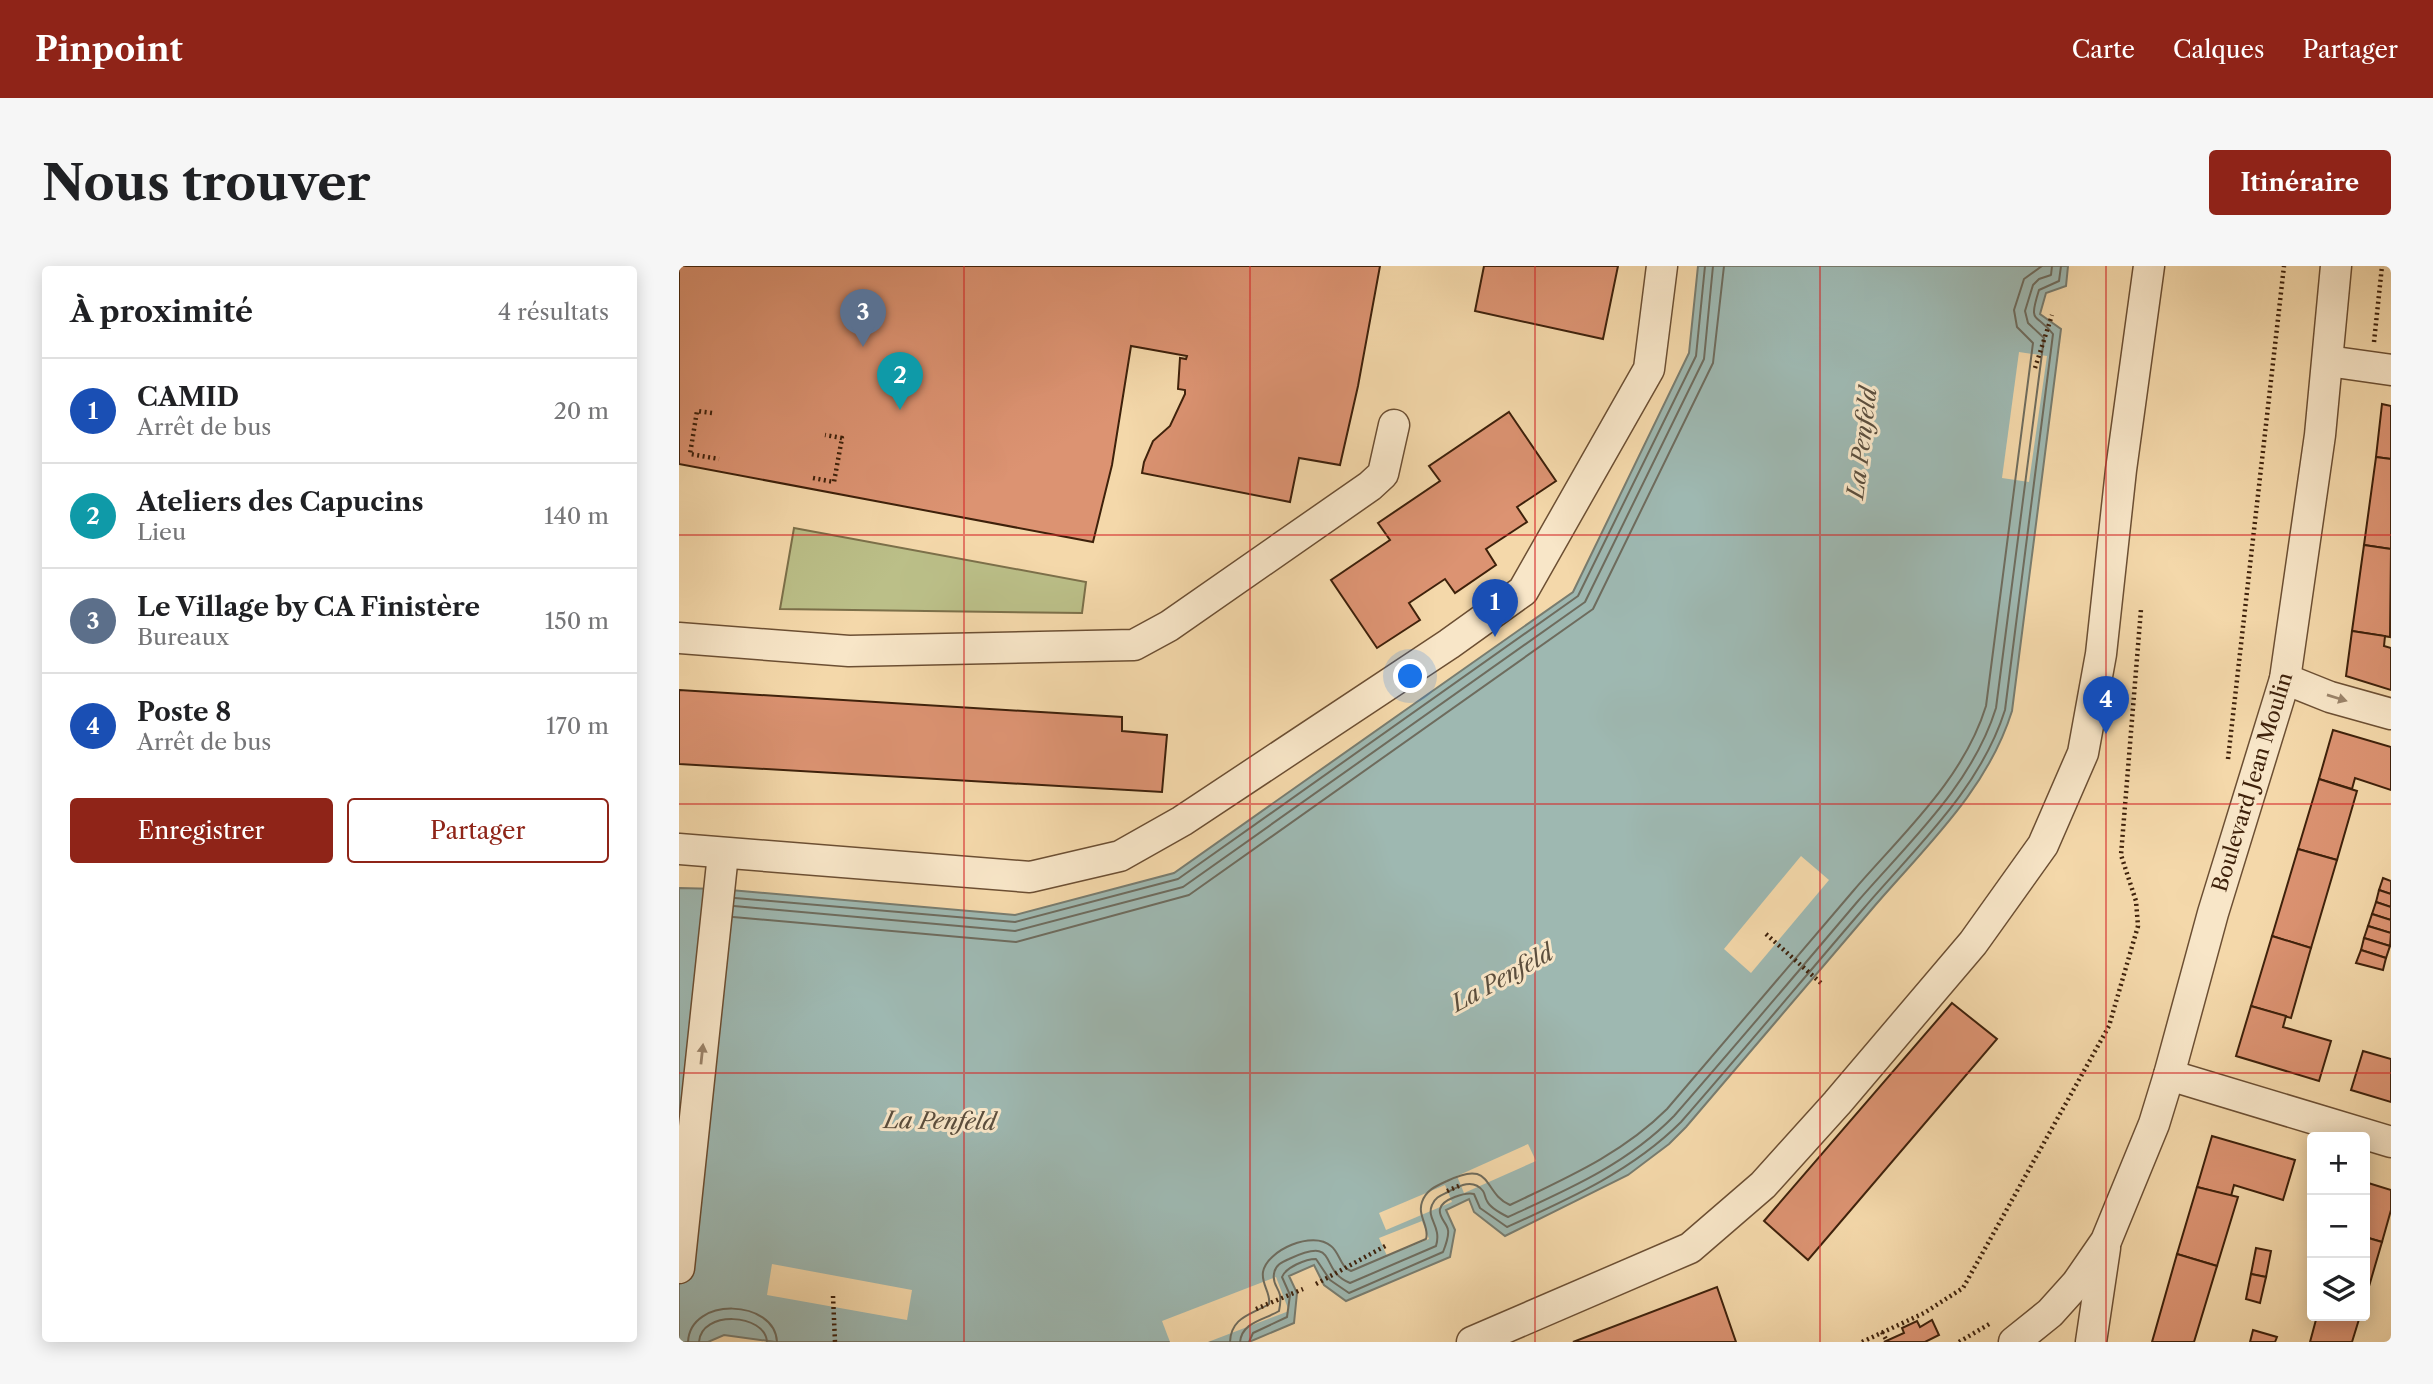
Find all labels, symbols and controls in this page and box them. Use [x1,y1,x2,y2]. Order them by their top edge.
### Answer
text: Pinpoint [35,29,183,70]
text: Carte [2072,35,2135,64]
text: Calques [2173,35,2264,64]
text: Partager [2302,35,2398,64]
button: Itinéraire [2209,150,2391,215]
text: Nous trouver [42,152,370,213]
pin: 3 [840,289,886,347]
text: À proximité [70,293,253,330]
text: 4 résultats [498,298,609,326]
pin: 2 [877,352,923,410]
text: CAMID [137,381,239,413]
water label: La Penfeld [1841,383,1883,502]
text: 1 [88,397,98,425]
text: 20 m [554,397,609,425]
text: Arrêt de bus [137,413,271,441]
text: Ateliers des Capucins [137,486,424,518]
text: 2 [86,502,100,530]
text: 140 m [544,502,609,530]
text: Lieu [137,518,186,546]
pin: 1 [1472,579,1518,637]
text: Le Village by CA Finistère [137,591,480,623]
text: 3 [87,607,100,635]
text: 150 m [545,607,609,635]
text: Bureaux [137,623,229,651]
your location [1393,659,1427,693]
street label: Boulevard Jean Moulin [2207,669,2297,895]
pin: 4 [2083,676,2129,734]
one-way arrow [2327,694,2348,704]
text: Poste 8 [137,696,231,728]
text: 4 [86,712,100,740]
text: 170 m [546,712,609,740]
text: Arrêt de bus [137,728,271,756]
button: Enregistrer [70,798,333,863]
button: Partager [347,798,609,863]
water label: La Penfeld [1444,937,1560,1018]
one-way arrow [696,1043,707,1065]
water label: La Penfeld [882,1106,999,1136]
map controls [2307,1132,2370,1321]
button: + [2307,1132,2370,1195]
button: − [2307,1195,2370,1258]
button: layers [2307,1258,2370,1321]

